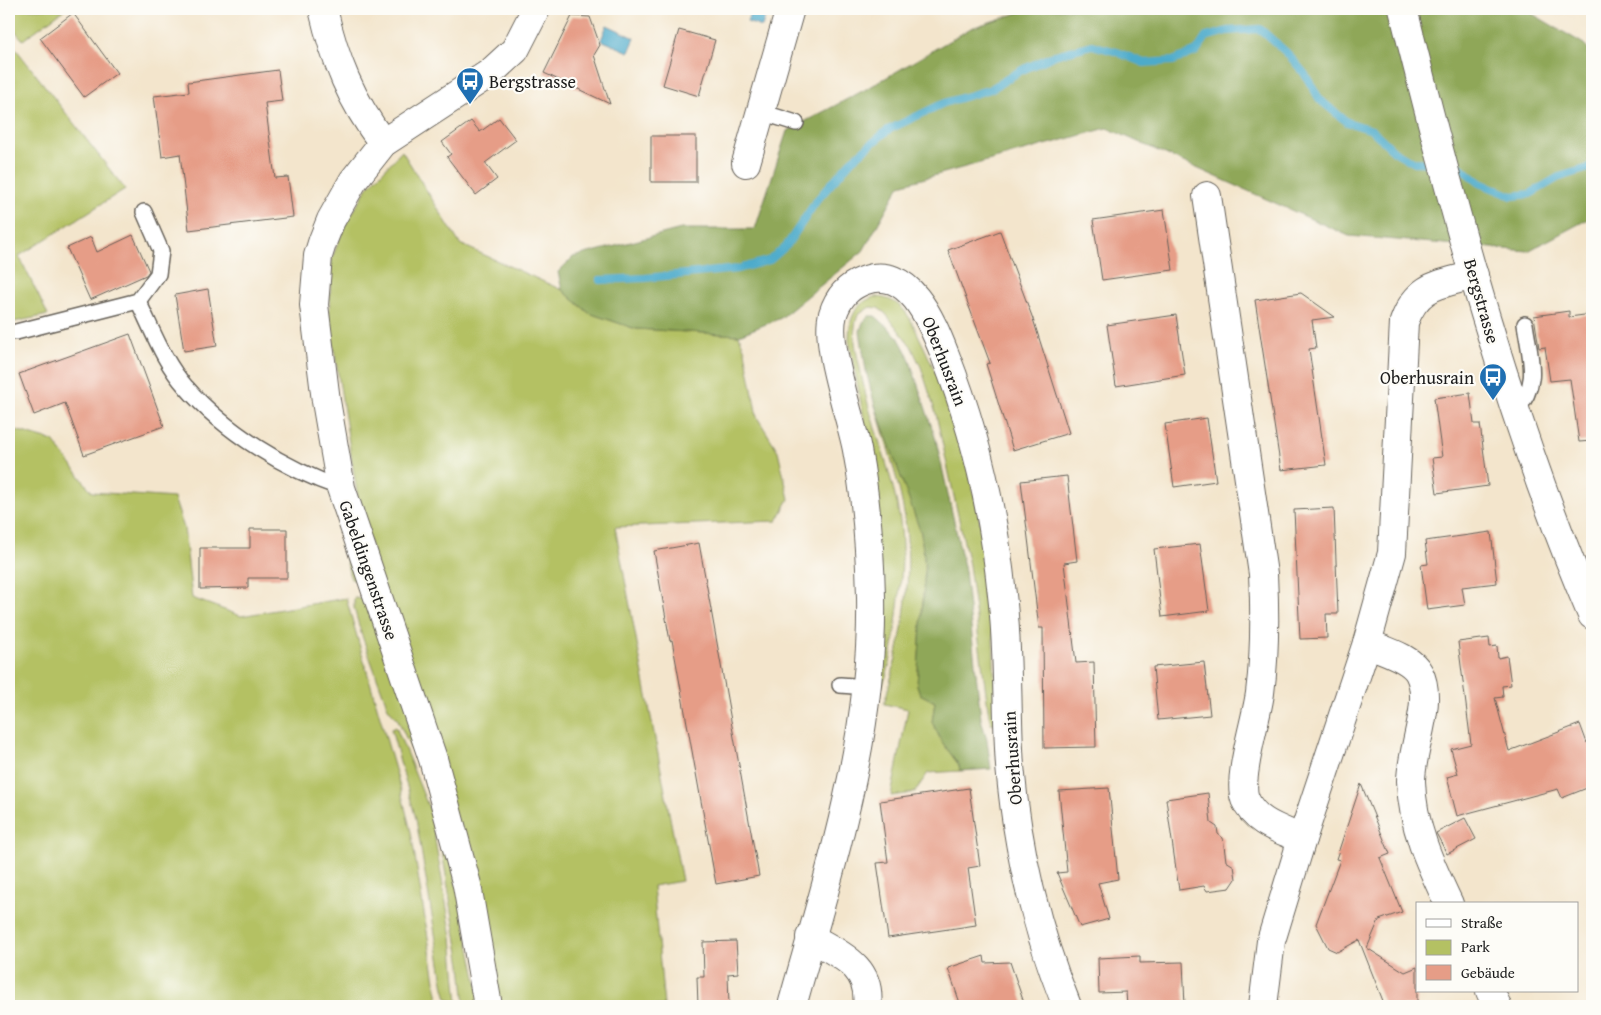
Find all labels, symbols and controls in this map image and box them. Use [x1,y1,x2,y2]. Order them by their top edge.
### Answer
bus stop icon: Bergstrasse [455,66,485,105]
place label: Bergstrasse [489,68,576,95]
street label: Bergstrasse [1457,255,1507,347]
street label: Oberhusrain [916,312,974,410]
bus stop icon: Oberhusrain [1478,362,1508,401]
place label: Oberhusrain [1380,364,1474,391]
street label: Gabeldingenstrasse [332,496,406,644]
street label: Oberhusrain [995,710,1029,806]
legend [1416,902,1578,992]
text: Straße [1461,912,1503,933]
text: Park [1461,936,1490,957]
text: Gebäude [1461,962,1515,983]

